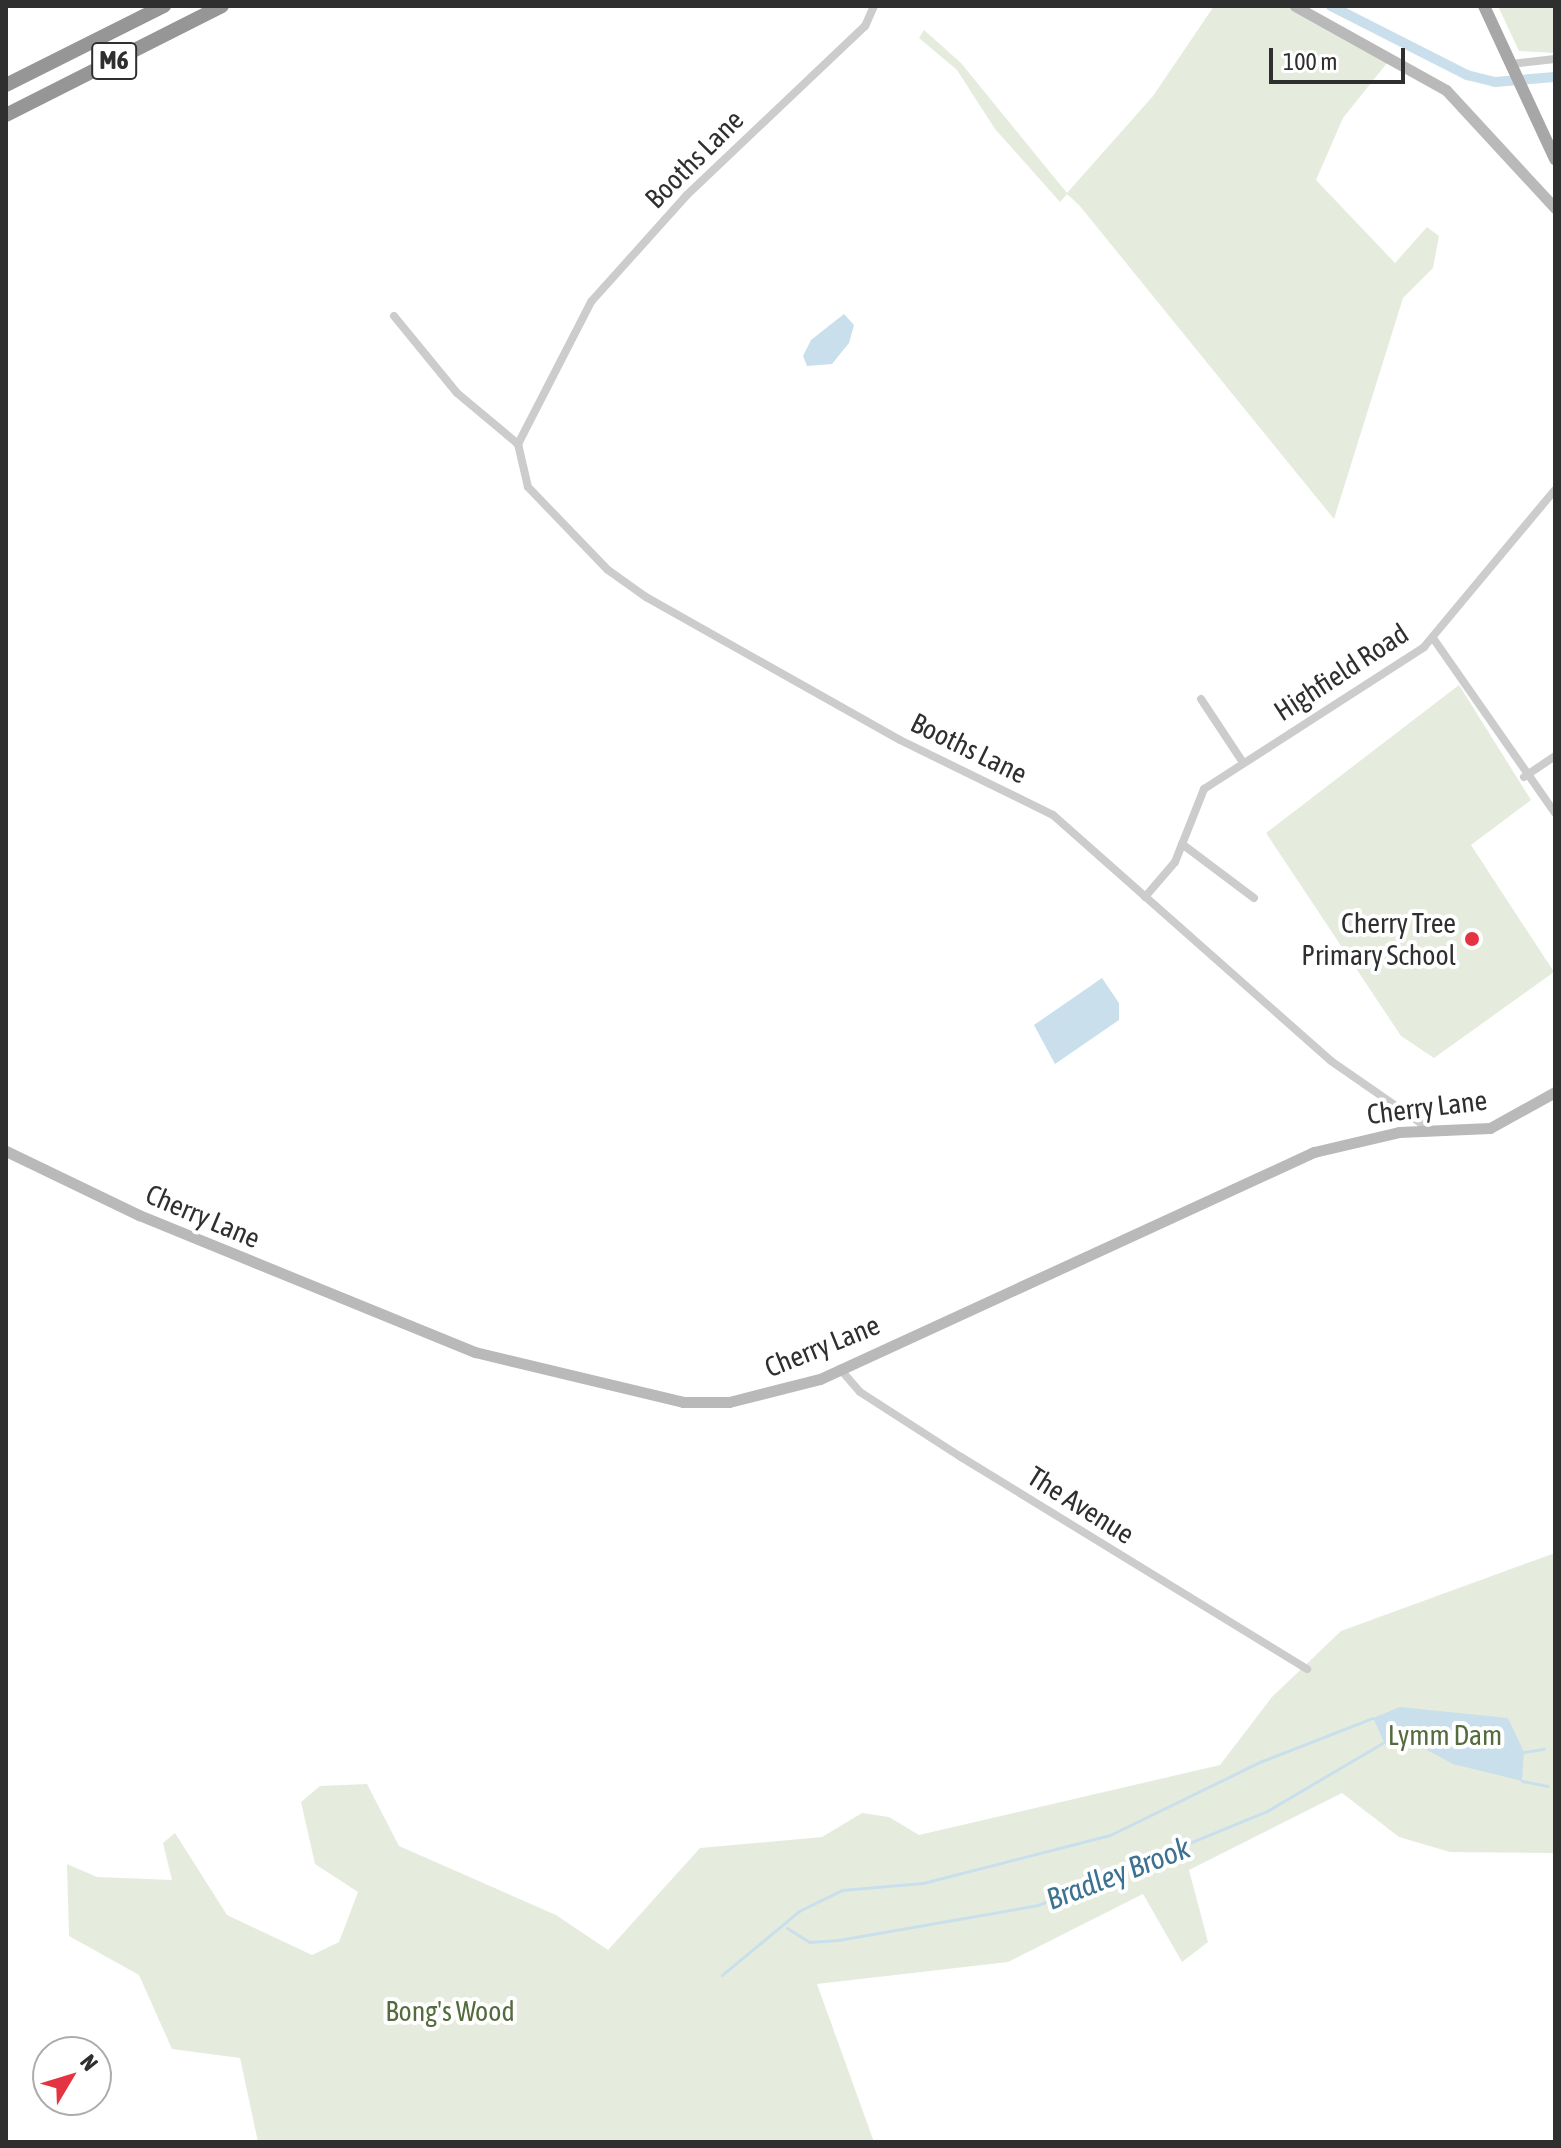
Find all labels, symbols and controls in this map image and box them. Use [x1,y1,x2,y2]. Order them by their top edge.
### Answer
scale bar [1273,32,1409,82]
road number: M6 [90,39,138,83]
text: 100 m [1283,48,1337,75]
street label: Booths Lane [638,103,750,215]
street label: Highfield Road [1268,616,1414,728]
street label: Booths Lane [905,705,1033,791]
place label: Cherry Tree Primary School [1301,906,1456,972]
marker: Cherry Tree Primary School [1463,930,1481,948]
street label: Cherry Lane [1365,1083,1489,1131]
street label: Cherry Lane [141,1177,265,1255]
street label: Cherry Lane [760,1308,884,1384]
street label: The Avenue [1021,1459,1141,1551]
park label: Lymm Dam [1388,1718,1502,1752]
water label: Bradley Brook [1041,1829,1195,1917]
park label: Bong's Wood [385,1994,515,2028]
north arrow [32,2036,112,2116]
text: N [75,2049,104,2076]

